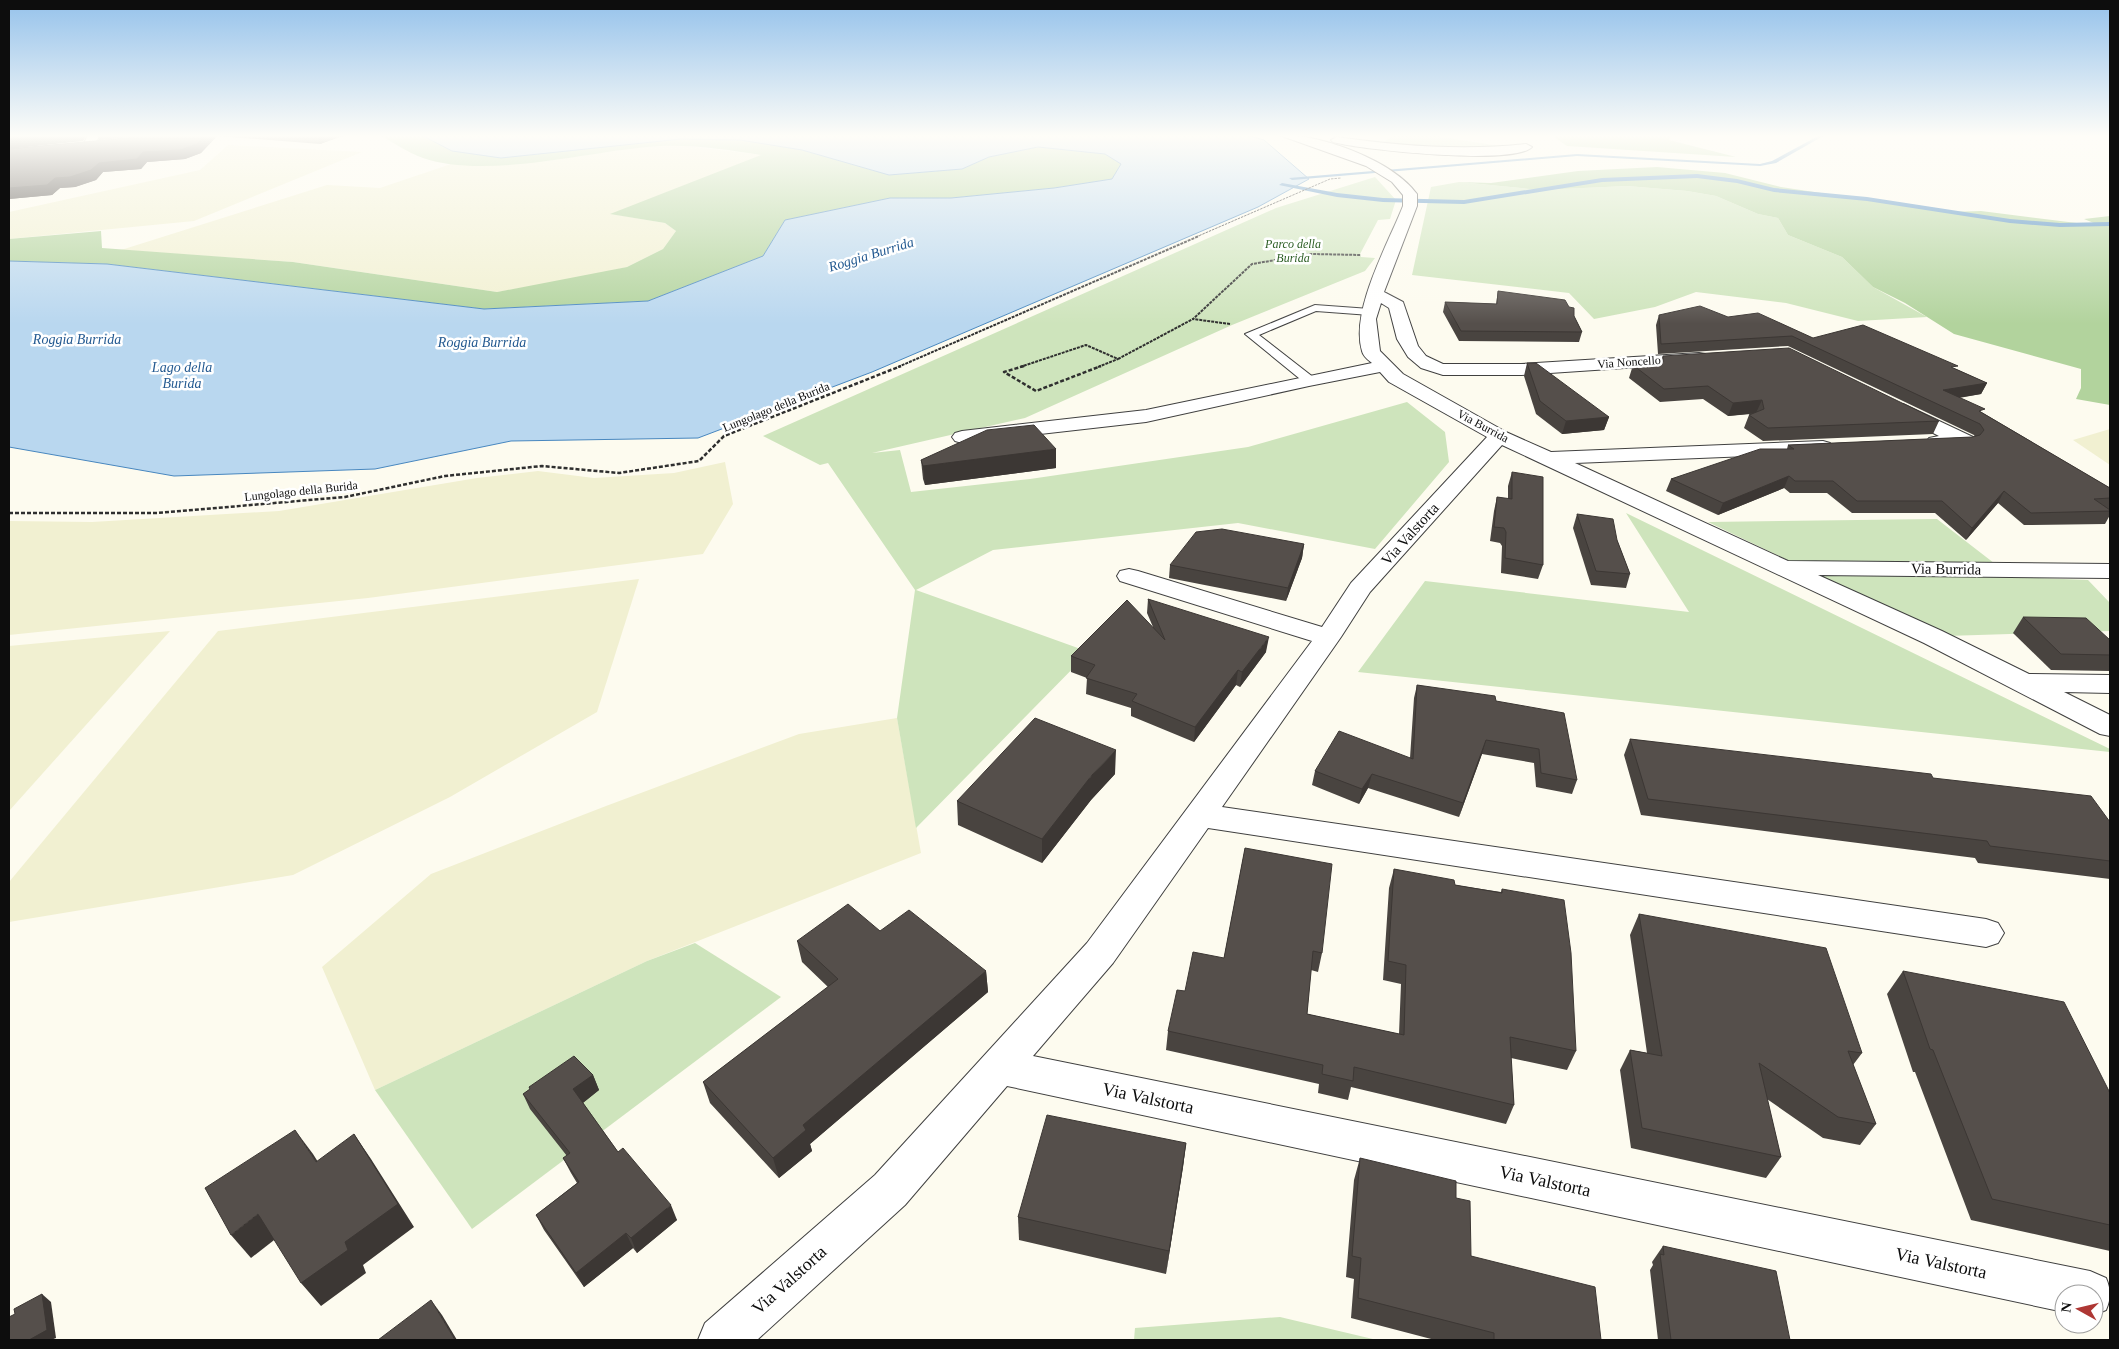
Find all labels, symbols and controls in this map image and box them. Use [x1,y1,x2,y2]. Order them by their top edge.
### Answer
water label: Roggia Burrida [826,234,916,275]
park label: Parco della Burida [1264,237,1321,265]
water label: Roggia Burrida [32,332,121,347]
water label: Roggia Burrida [437,335,526,350]
street label: Via Noncello [1597,353,1661,371]
water label: Lago della Burida [151,360,212,391]
street label: Lungolago della Burida [721,379,832,435]
street label: Via Burrida [1455,407,1512,446]
street label: Lungolago della Burida [244,478,359,504]
street label: Via Valstorta [1378,500,1442,568]
street label: Via Burrida [1911,560,1982,578]
street label: Via Valstorta [1100,1079,1196,1117]
street label: Via Valstorta [1497,1162,1593,1200]
street label: Via Valstorta [748,1241,830,1319]
street label: Via Valstorta [1893,1244,1989,1282]
north arrow [2054,1284,2104,1334]
text: N [2058,1301,2075,1313]

